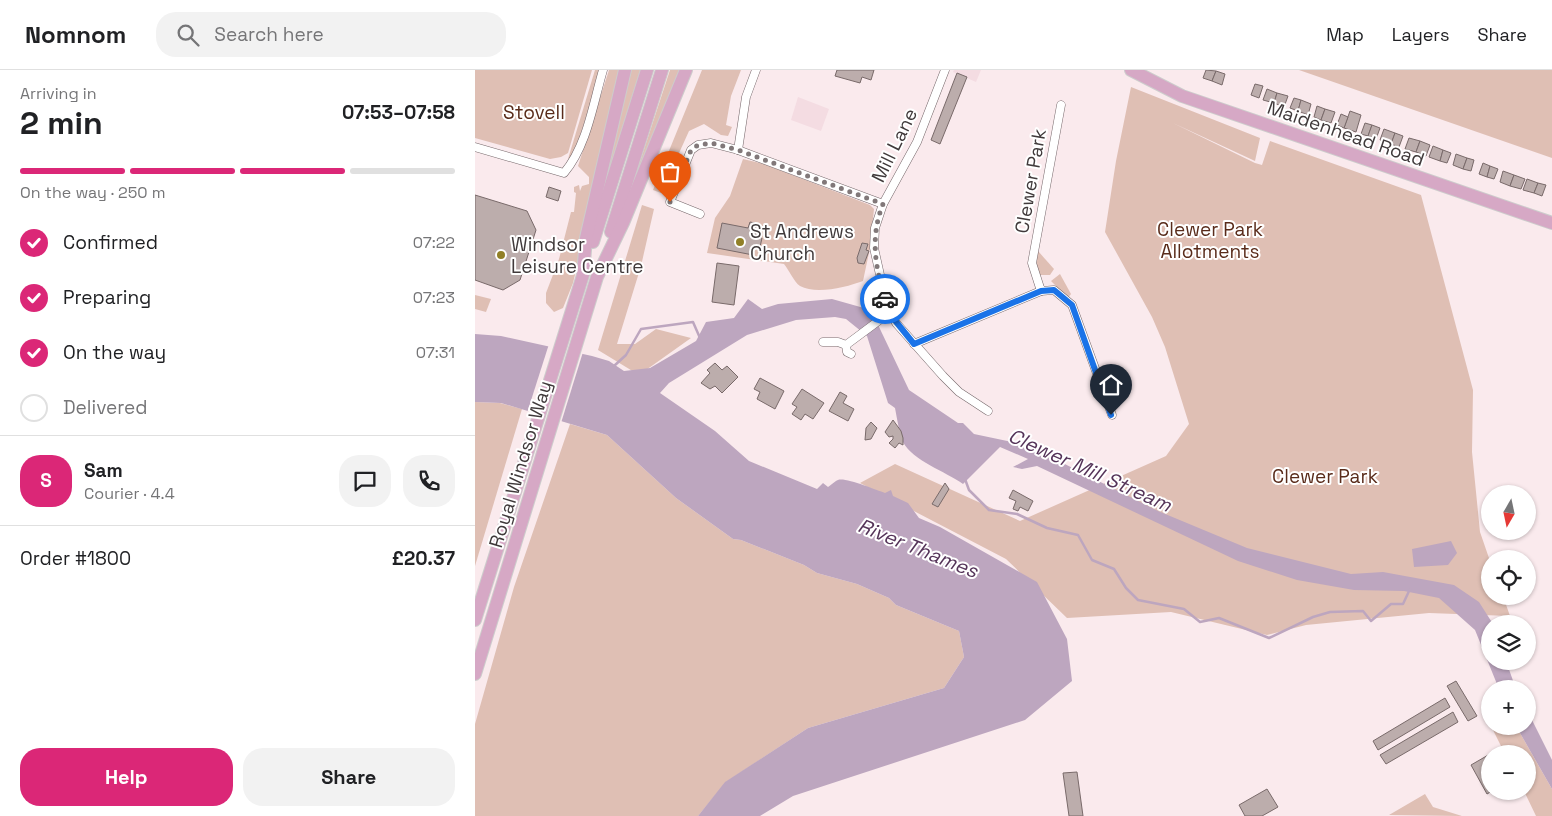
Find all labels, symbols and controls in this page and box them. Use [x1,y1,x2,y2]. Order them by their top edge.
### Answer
search box [156,12,506,57]
text: Nomnom [25,19,126,50]
icon: search [174,21,202,49]
text: Search here [214,22,324,47]
text: Map [1326,23,1364,46]
text: Layers [1392,23,1449,46]
text: Share [1477,23,1527,46]
text: Arriving in [20,83,97,104]
street label: Maidenhead Road [1264,95,1428,172]
text: 07:53–07:58 [342,100,455,125]
park label: Stovell [503,100,565,125]
text: 2 min [20,103,103,143]
street label: Mill Lane [866,104,923,186]
street label: Clewer Park [1009,127,1052,235]
pin [649,151,691,202]
icon: bag [656,158,684,186]
text: On the way · 250 m [20,182,165,203]
park label: Clewer Park Allotments [1157,217,1263,264]
place label: St Andrews Church [750,219,854,266]
icon: check [20,229,48,257]
text: Confirmed [63,230,158,255]
text: 07:22 [413,232,455,253]
place label: Windsor Leisure Centre [511,232,643,279]
marker: St Andrews Church [734,236,746,248]
marker: Windsor Leisure Centre [495,249,507,261]
courier [860,274,910,324]
icon: check [20,284,48,312]
text: Preparing [63,285,151,310]
icon: car [871,285,899,313]
text: 07:23 [413,287,455,308]
icon: check [20,339,48,367]
text: On the way [63,340,166,365]
text: 07:31 [416,342,455,363]
pin [1090,364,1132,415]
icon: home [1097,371,1125,399]
street label: Royal Windsor Way [483,378,558,551]
text: Delivered [63,395,148,420]
water label: Clewer Mill Stream [1004,422,1176,518]
button: chat [339,455,391,507]
button: phone [403,455,455,507]
text: Sam [84,458,123,483]
park label: Clewer Park [1272,464,1378,489]
text: S [40,468,52,493]
text: Courier · 4.4 [84,483,175,504]
north arrow [1481,485,1536,540]
map controls [1481,485,1536,800]
water label: River Thames [854,512,983,584]
text: Order #1800 [20,546,131,571]
text: £20.37 [392,546,455,571]
button: locate [1481,550,1536,605]
button: layers [1481,615,1536,670]
button: + [1481,680,1536,735]
button: − [1481,745,1536,800]
button: Help [20,748,233,806]
button: Share [243,748,455,806]

